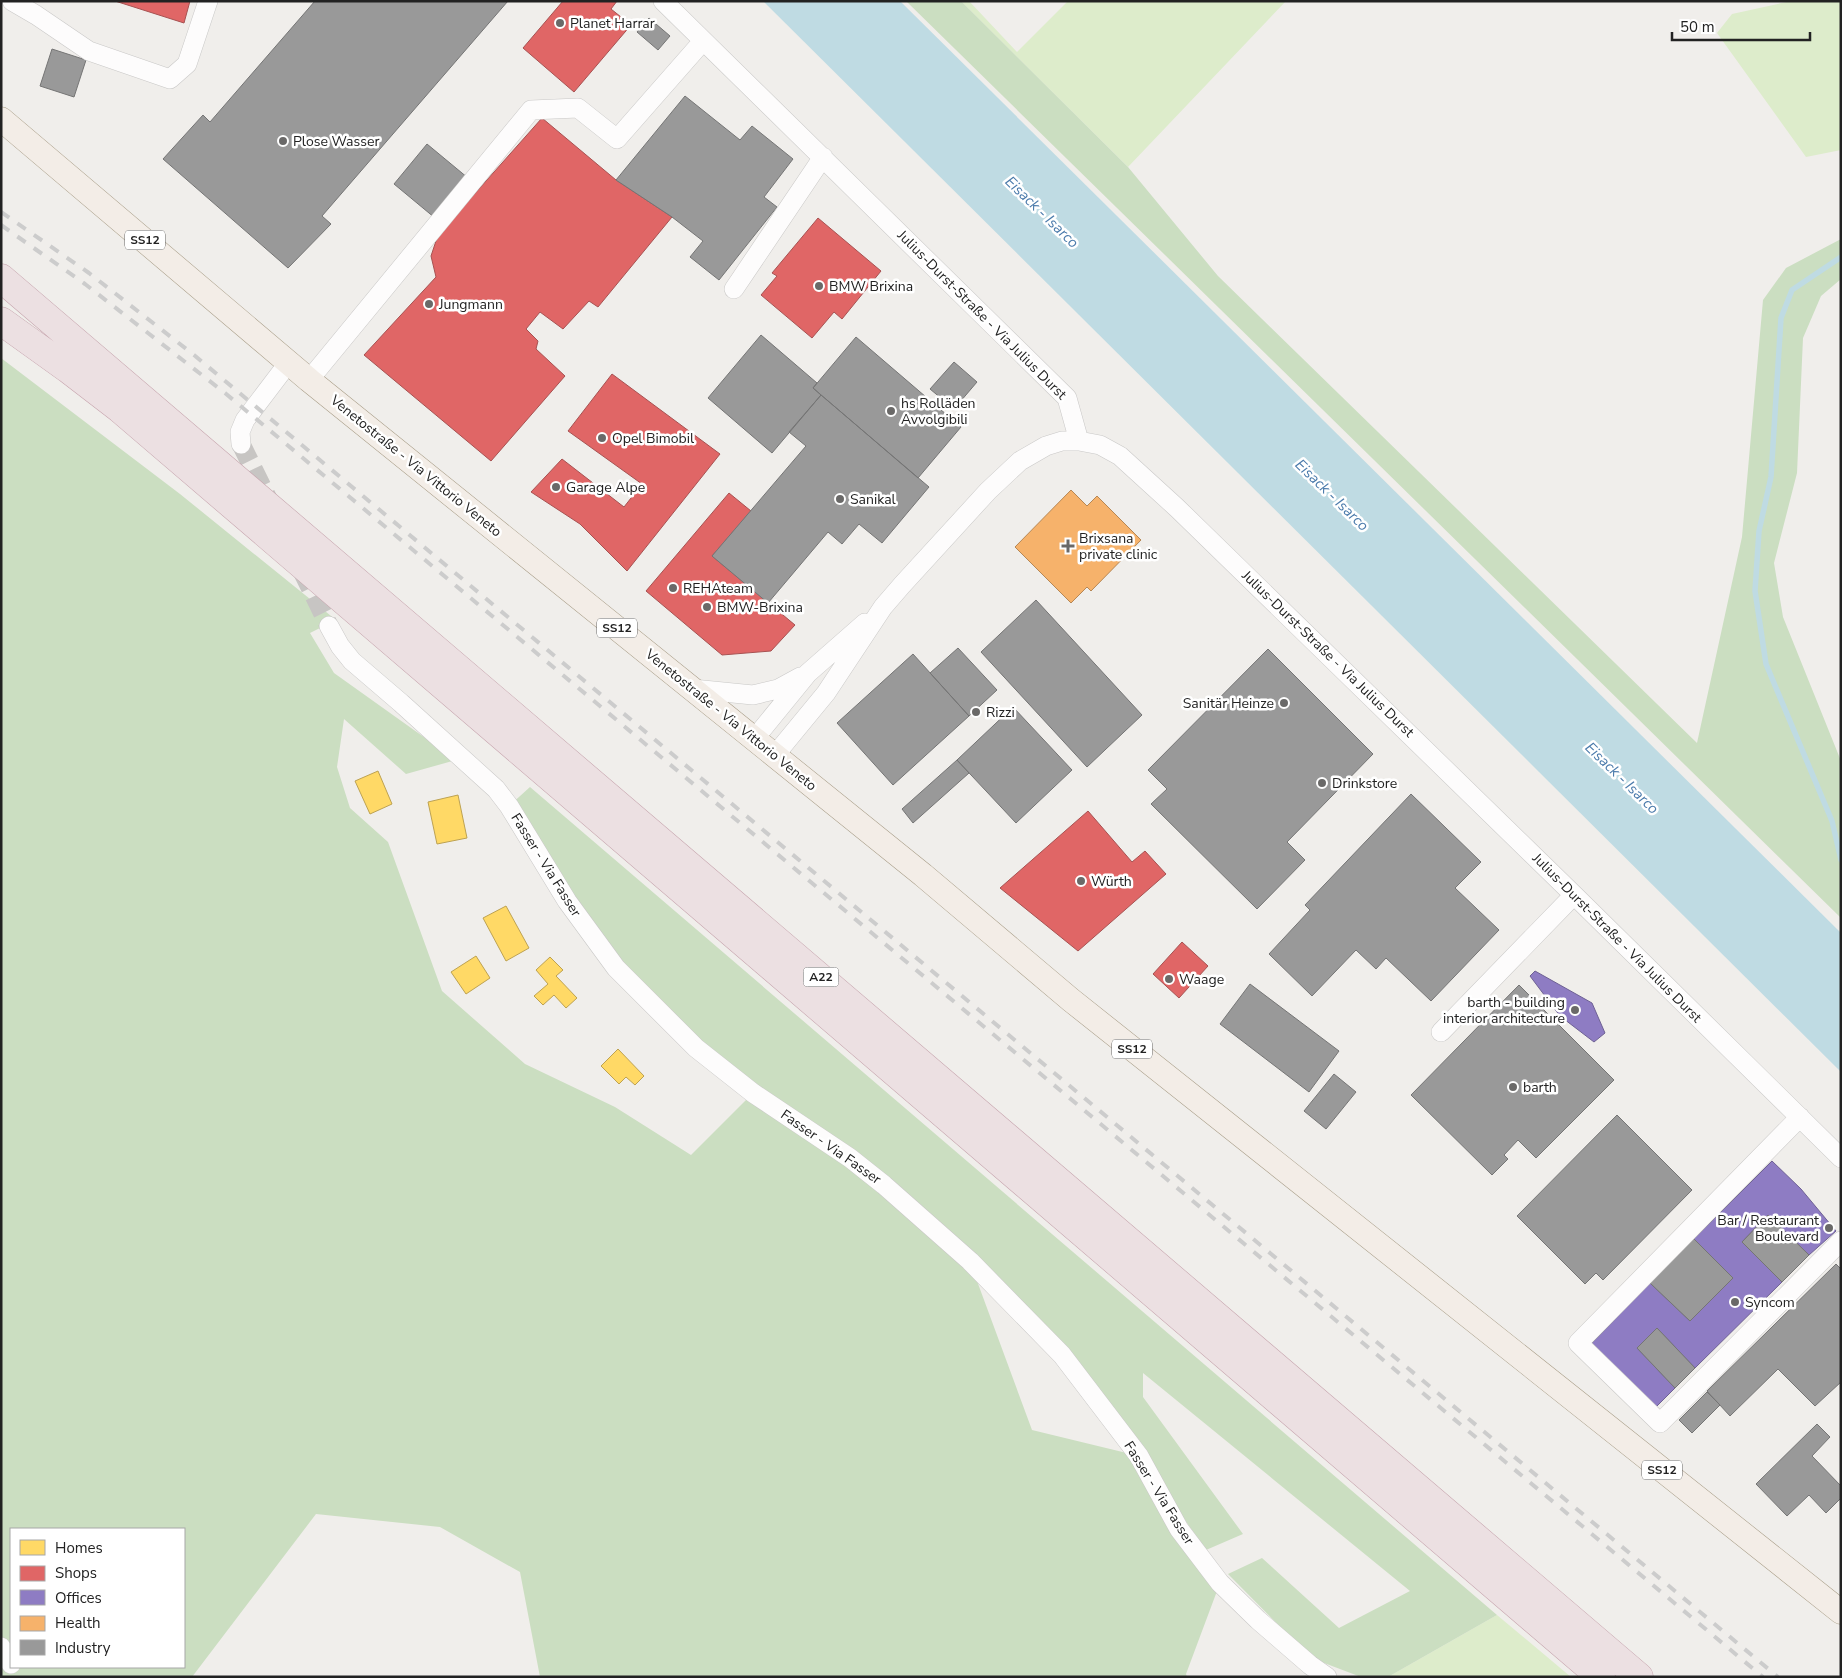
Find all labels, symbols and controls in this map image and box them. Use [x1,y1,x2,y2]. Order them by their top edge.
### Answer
scale bar [1672,10,1810,42]
place label: Planet Harrar [570,14,655,33]
marker: Planet Harrar [554,17,566,29]
text: 50 m [1680,17,1715,37]
place label: Plose Wasser [293,132,379,151]
marker: Plose Wasser [277,135,289,147]
water label: Eisack - Isarco [1001,172,1083,252]
street label: Julius-Durst-Straße - Via Julius Durst [892,225,1071,404]
road number: SS12 [125,230,165,250]
place label: BMW Brixina [829,277,913,296]
marker: BMW Brixina [813,280,825,292]
place label: Jungmann [438,295,503,314]
marker: Jungmann [423,298,435,310]
street label: Venetostraße - Via Vittorio Veneto [326,390,506,541]
place label: hs Rolläden Avvolgibili [901,394,976,429]
marker: hs Rolläden Avvolgibili [885,405,897,417]
place label: Opel Bimobil [612,429,695,448]
marker: Opel Bimobil [596,432,608,444]
water label: Eisack - Isarco [1291,455,1373,535]
place label: Garage Alpe [566,478,645,497]
marker: Garage Alpe [550,481,562,493]
place label: Sanikal [850,490,897,509]
marker: Sanikal [834,493,846,505]
place label: Brixsana private clinic [1079,529,1158,564]
marker: Brixsana private clinic [1061,539,1075,553]
street label: Julius-Durst-Straße - Via Julius Durst [1237,566,1418,742]
place label: REHAteam [683,579,753,598]
marker: REHAteam [667,582,679,594]
place label: BMW-Brixina [717,598,803,617]
marker: BMW-Brixina [701,601,713,613]
road number: SS12 [597,618,637,638]
street label: Venetostraße - Via Vittorio Veneto [641,644,821,795]
place label: Sanitär Heinze [1183,694,1274,713]
marker: Sanitär Heinze [1278,697,1290,709]
place label: Rizzi [986,703,1015,722]
marker: Rizzi [970,706,982,718]
water label: Eisack - Isarco [1581,738,1663,818]
place label: Drinkstore [1332,774,1397,793]
marker: Drinkstore [1316,777,1328,789]
street label: Fasser - Via Fasser [507,810,585,920]
street label: Julius-Durst-Straße - Via Julius Durst [1527,848,1706,1027]
place label: Würth [1091,872,1132,891]
marker: Würth [1075,875,1087,887]
road number: A22 [804,968,838,986]
place label: Waage [1179,970,1224,989]
marker: Waage [1163,973,1175,985]
place label: barth - building interior architecture [1443,993,1565,1028]
marker: barth - building interior architecture [1569,1004,1581,1016]
road number: SS12 [1112,1040,1152,1058]
place label: barth [1523,1078,1557,1097]
marker: barth [1507,1081,1519,1093]
street label: Fasser - Via Fasser [777,1105,885,1189]
place label: Bar / Restaurant Boulevard [1717,1211,1819,1246]
marker: Bar / Restaurant Boulevard [1823,1222,1835,1234]
place label: Syncom [1745,1293,1795,1312]
marker: Syncom [1729,1296,1741,1308]
street label: Fasser - Via Fasser [1120,1438,1198,1548]
road number: SS12 [1642,1460,1682,1480]
legend [10,1528,185,1668]
text: Homes [55,1538,103,1558]
text: Shops [55,1563,97,1583]
text: Offices [55,1588,102,1608]
text: Health [55,1613,100,1633]
text: Industry [55,1638,111,1658]

